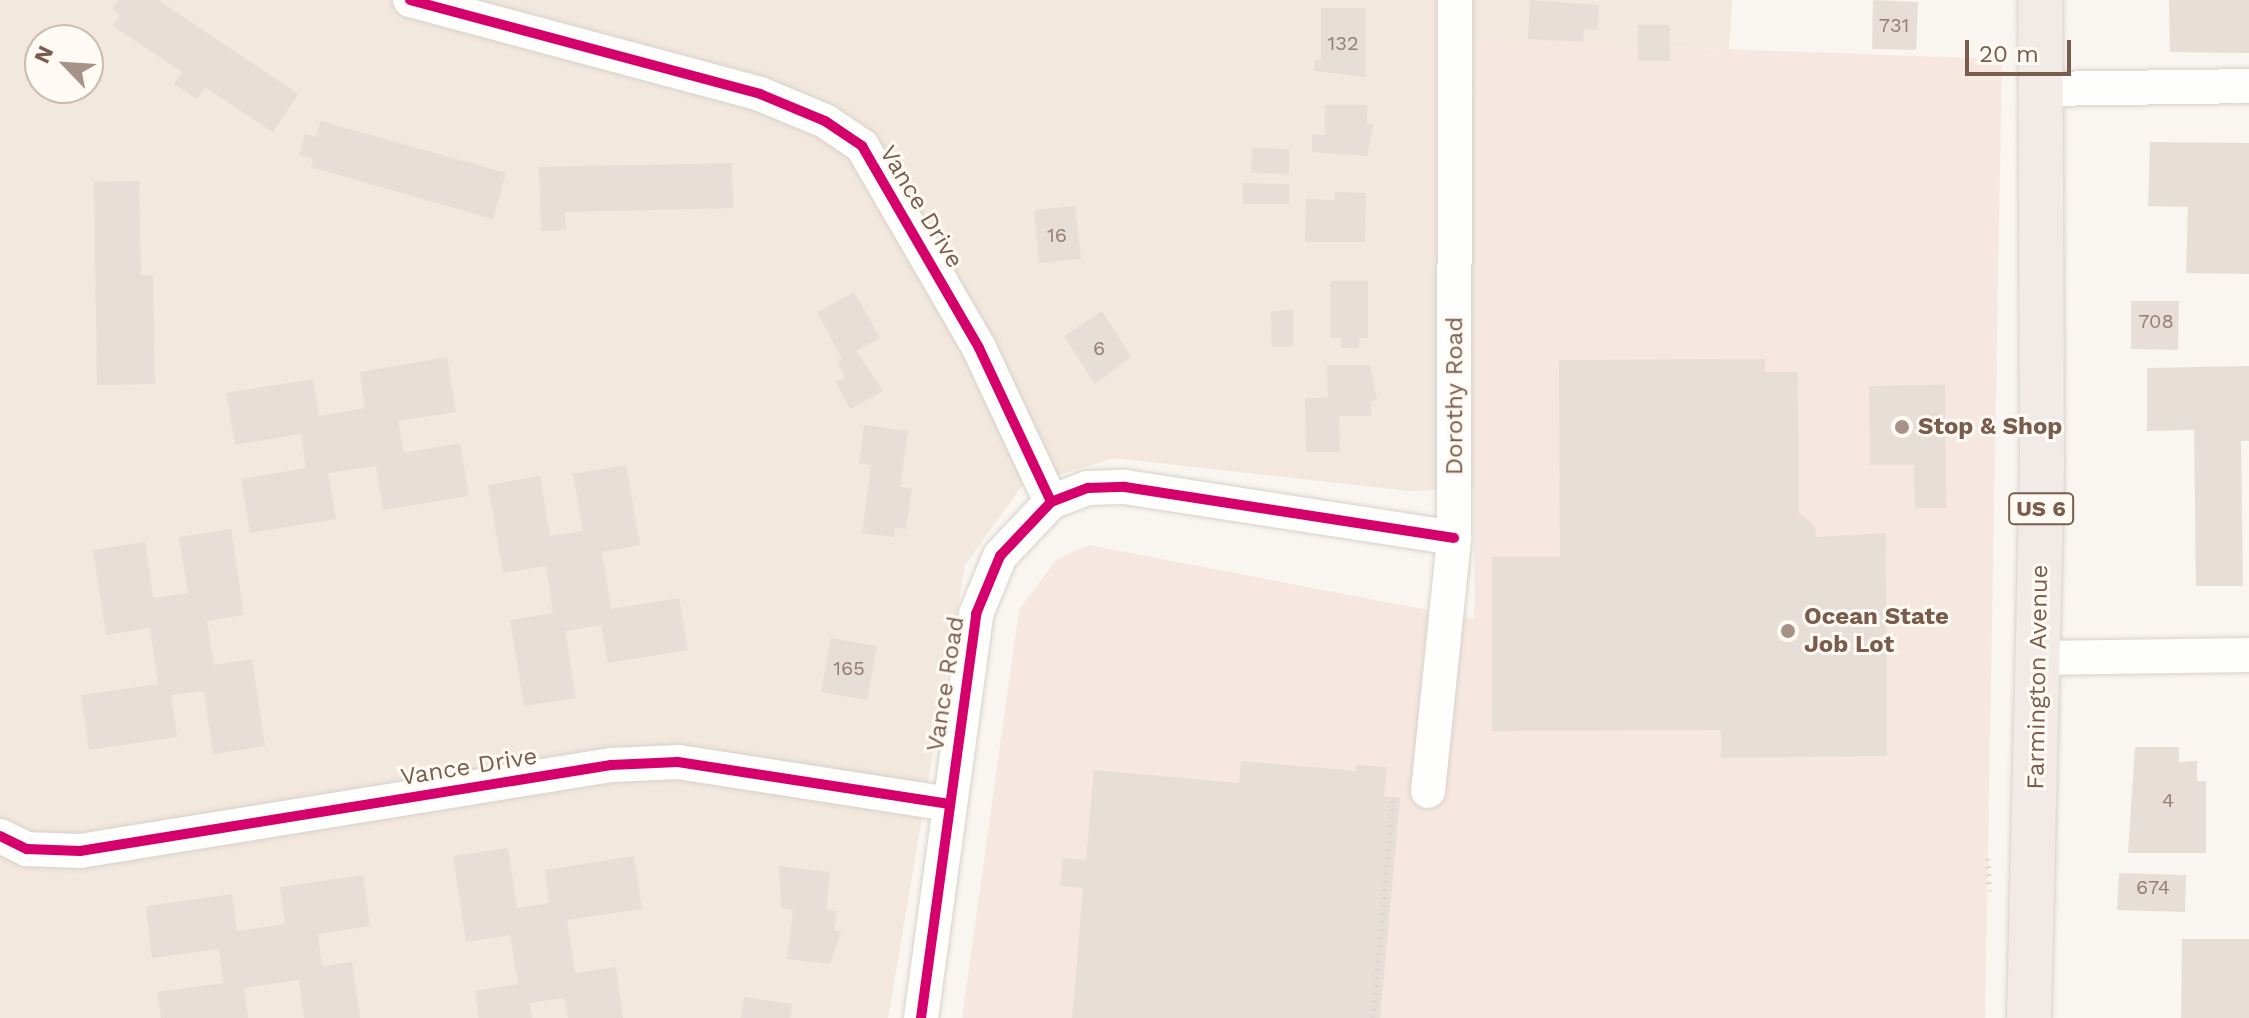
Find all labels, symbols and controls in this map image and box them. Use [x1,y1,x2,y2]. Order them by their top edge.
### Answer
house number: 731 [1879,13,1909,37]
north arrow [24,24,104,104]
scale bar [1969,24,2075,74]
house number: 132 [1327,31,1359,55]
text: 20 m [1979,40,2039,68]
text: N [29,42,58,67]
street label: Vance Drive [873,141,969,273]
house number: 16 [1047,223,1067,247]
house number: 708 [2138,309,2174,333]
street label: Dorothy Road [1441,316,1469,476]
house number: 6 [1093,336,1105,360]
place label: Stop & Shop [1918,413,2062,441]
marker: Stop & Shop [1893,418,1911,436]
road number: US 6 [2007,491,2075,527]
street label: Farmington Avenue [2022,564,2054,790]
place label: Ocean State Job Lot [1804,603,1949,659]
street label: Vance Road [921,614,971,754]
marker: Ocean State Job Lot [1779,622,1797,640]
house number: 165 [833,656,865,680]
street label: Vance Drive [399,742,539,792]
house number: 4 [2162,788,2174,812]
house number: 674 [2136,875,2170,899]

